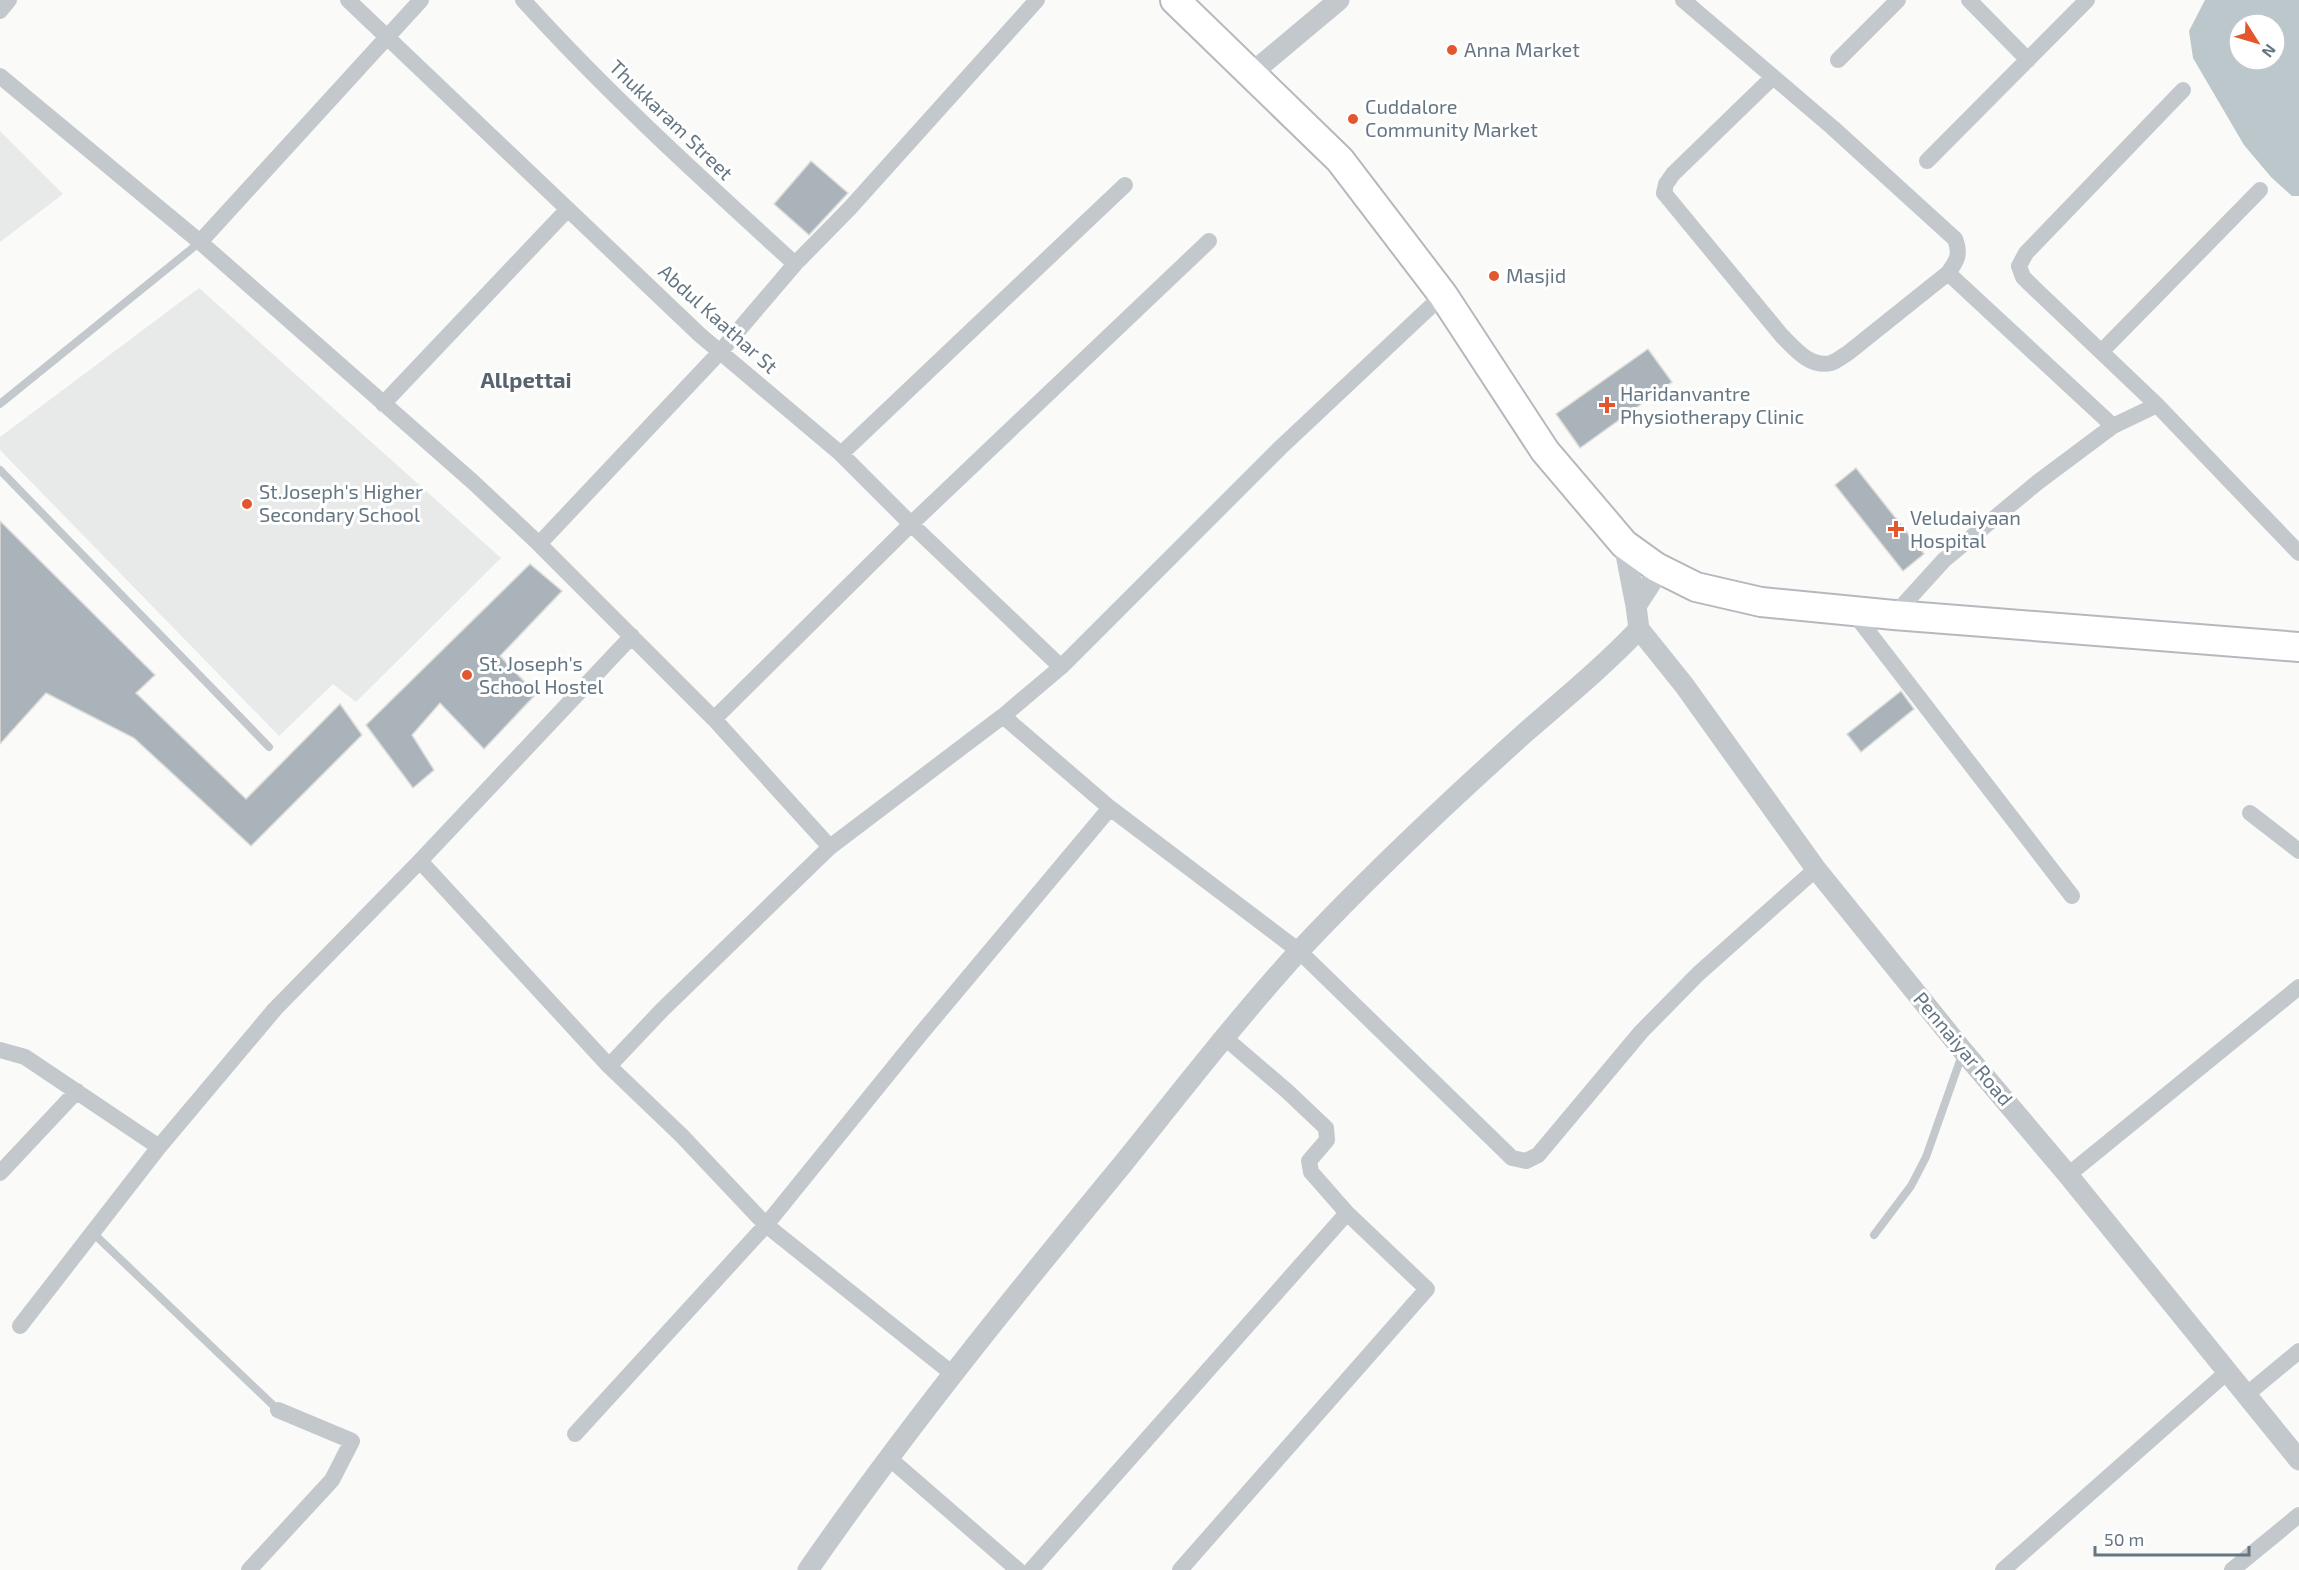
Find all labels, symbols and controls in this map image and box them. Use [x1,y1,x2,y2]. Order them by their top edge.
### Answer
north arrow [2227,12,2287,72]
place label: Anna Market [1464,37,1580,61]
text: N [2258,41,2280,62]
marker: Anna Market [1445,43,1459,57]
street label: Thukkaram Street [605,54,739,185]
place label: Cuddalore Community Market [1365,94,1538,141]
marker: Cuddalore Community Market [1346,112,1360,126]
street label: Abdul Kaathar St [654,259,783,378]
place label: Masjid [1506,263,1566,287]
marker: Masjid [1487,269,1501,283]
district label: Allpettai [480,366,572,392]
place label: Haridanvantre Physiotherapy Clinic [1620,381,1804,428]
marker: Haridanvantre Physiotherapy Clinic [1598,396,1616,414]
place label: St.Joseph's Higher Secondary School [259,479,423,526]
marker: St.Joseph's Higher Secondary School [240,497,254,511]
place label: Veludaiyaan Hospital [1910,505,2021,552]
marker: Veludaiyaan Hospital [1887,520,1905,538]
place label: St. Joseph's School Hostel [479,651,603,698]
marker: St. Joseph's School Hostel [460,668,474,682]
street label: Pennaiyar Road [1909,987,2018,1110]
scale bar [2095,1519,2250,1557]
text: 50 m [2104,1528,2144,1550]

